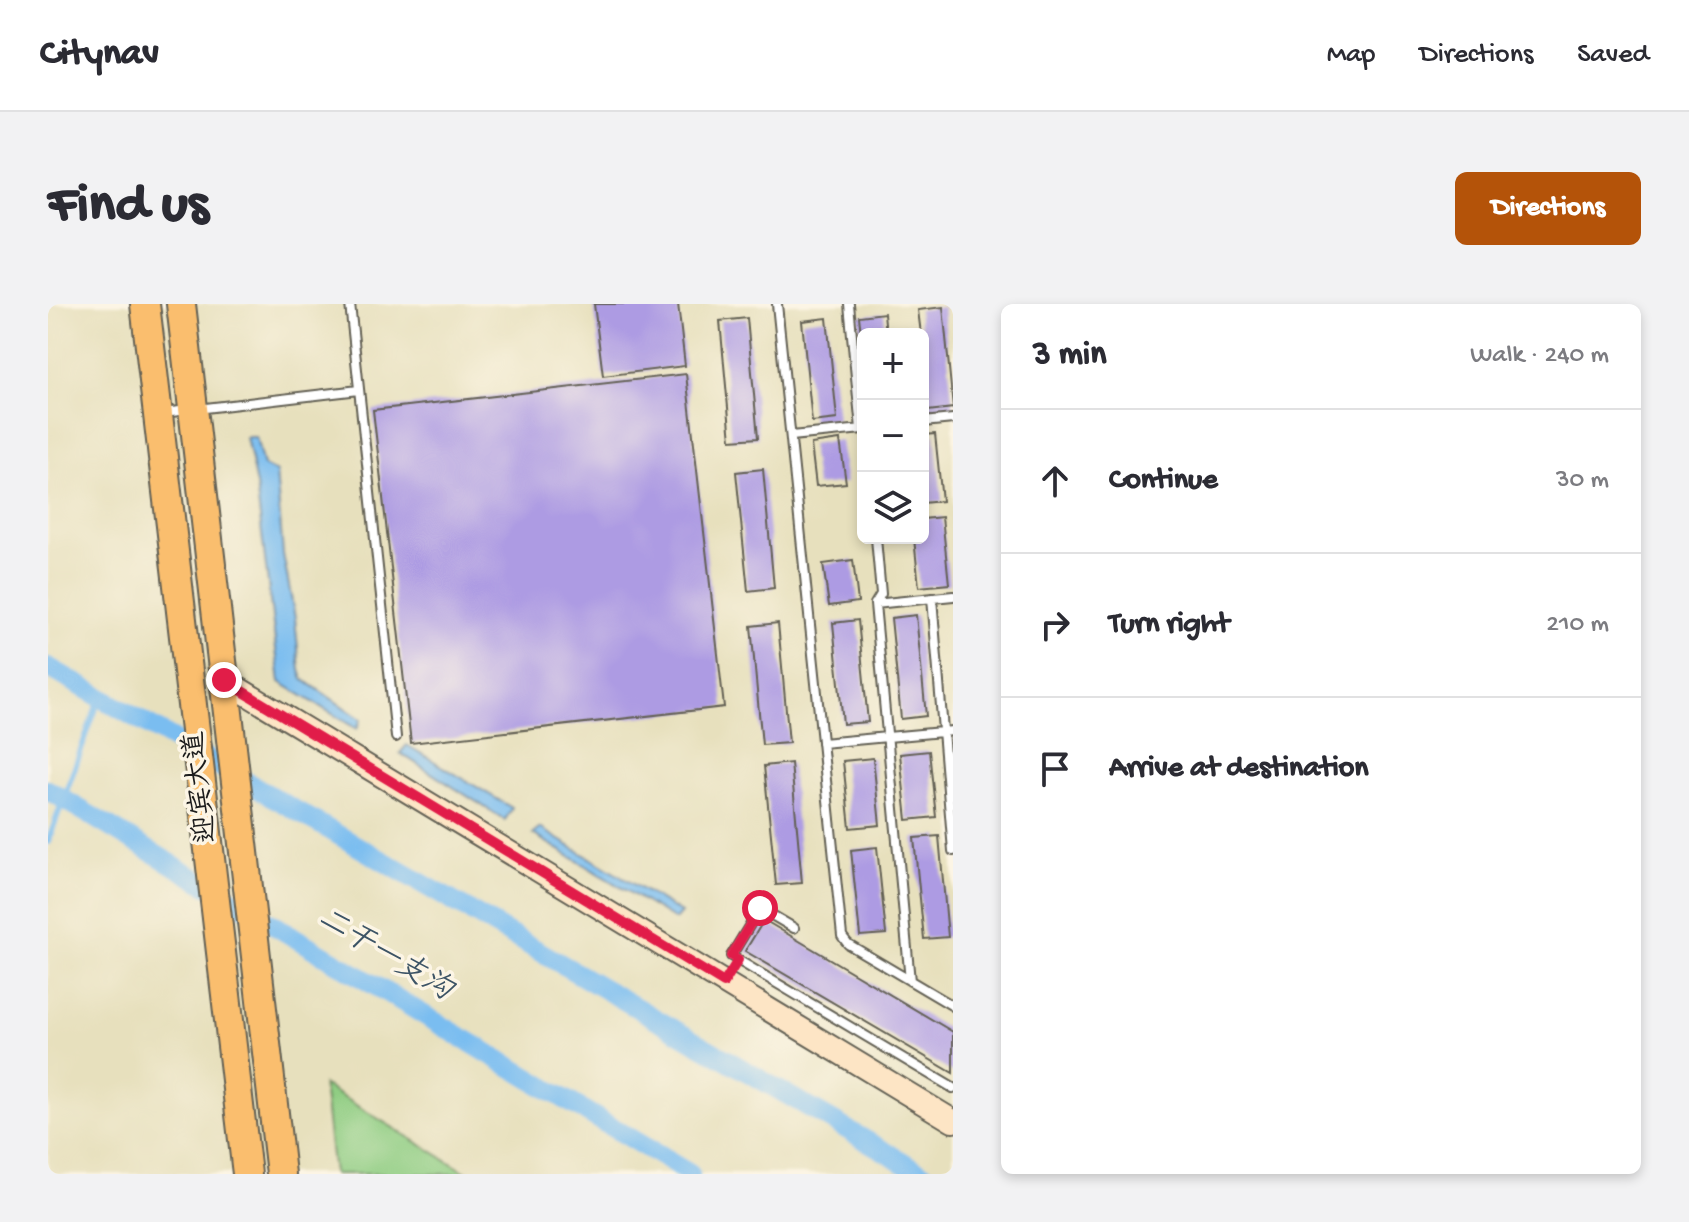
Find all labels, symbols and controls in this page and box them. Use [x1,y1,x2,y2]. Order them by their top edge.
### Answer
text: Citynav [40,33,159,77]
text: Map [1327,39,1375,72]
text: Directions [1419,39,1533,72]
text: Saved [1577,39,1649,72]
button: Directions [1455,172,1641,245]
text: Find us [48,175,208,241]
map controls [857,328,929,544]
button: + [857,328,929,400]
text: 3 min [1033,336,1106,376]
text: Walk · 240 m [1470,341,1609,372]
button: − [857,400,929,472]
icon: ahead [1033,459,1077,503]
text: Continue [1109,464,1218,499]
text: 30 m [1556,466,1609,497]
button: layers [857,472,929,544]
icon: right [1033,603,1077,647]
text: Turn right [1109,608,1229,643]
text: 210 m [1546,610,1609,641]
route end [206,662,242,698]
street label: 迎宾大道 [177,729,225,845]
icon: arrive [1033,747,1077,791]
text: Arrive at destination [1109,752,1369,787]
route start [742,890,778,926]
water label: 二干一支沟 [311,901,461,1011]

